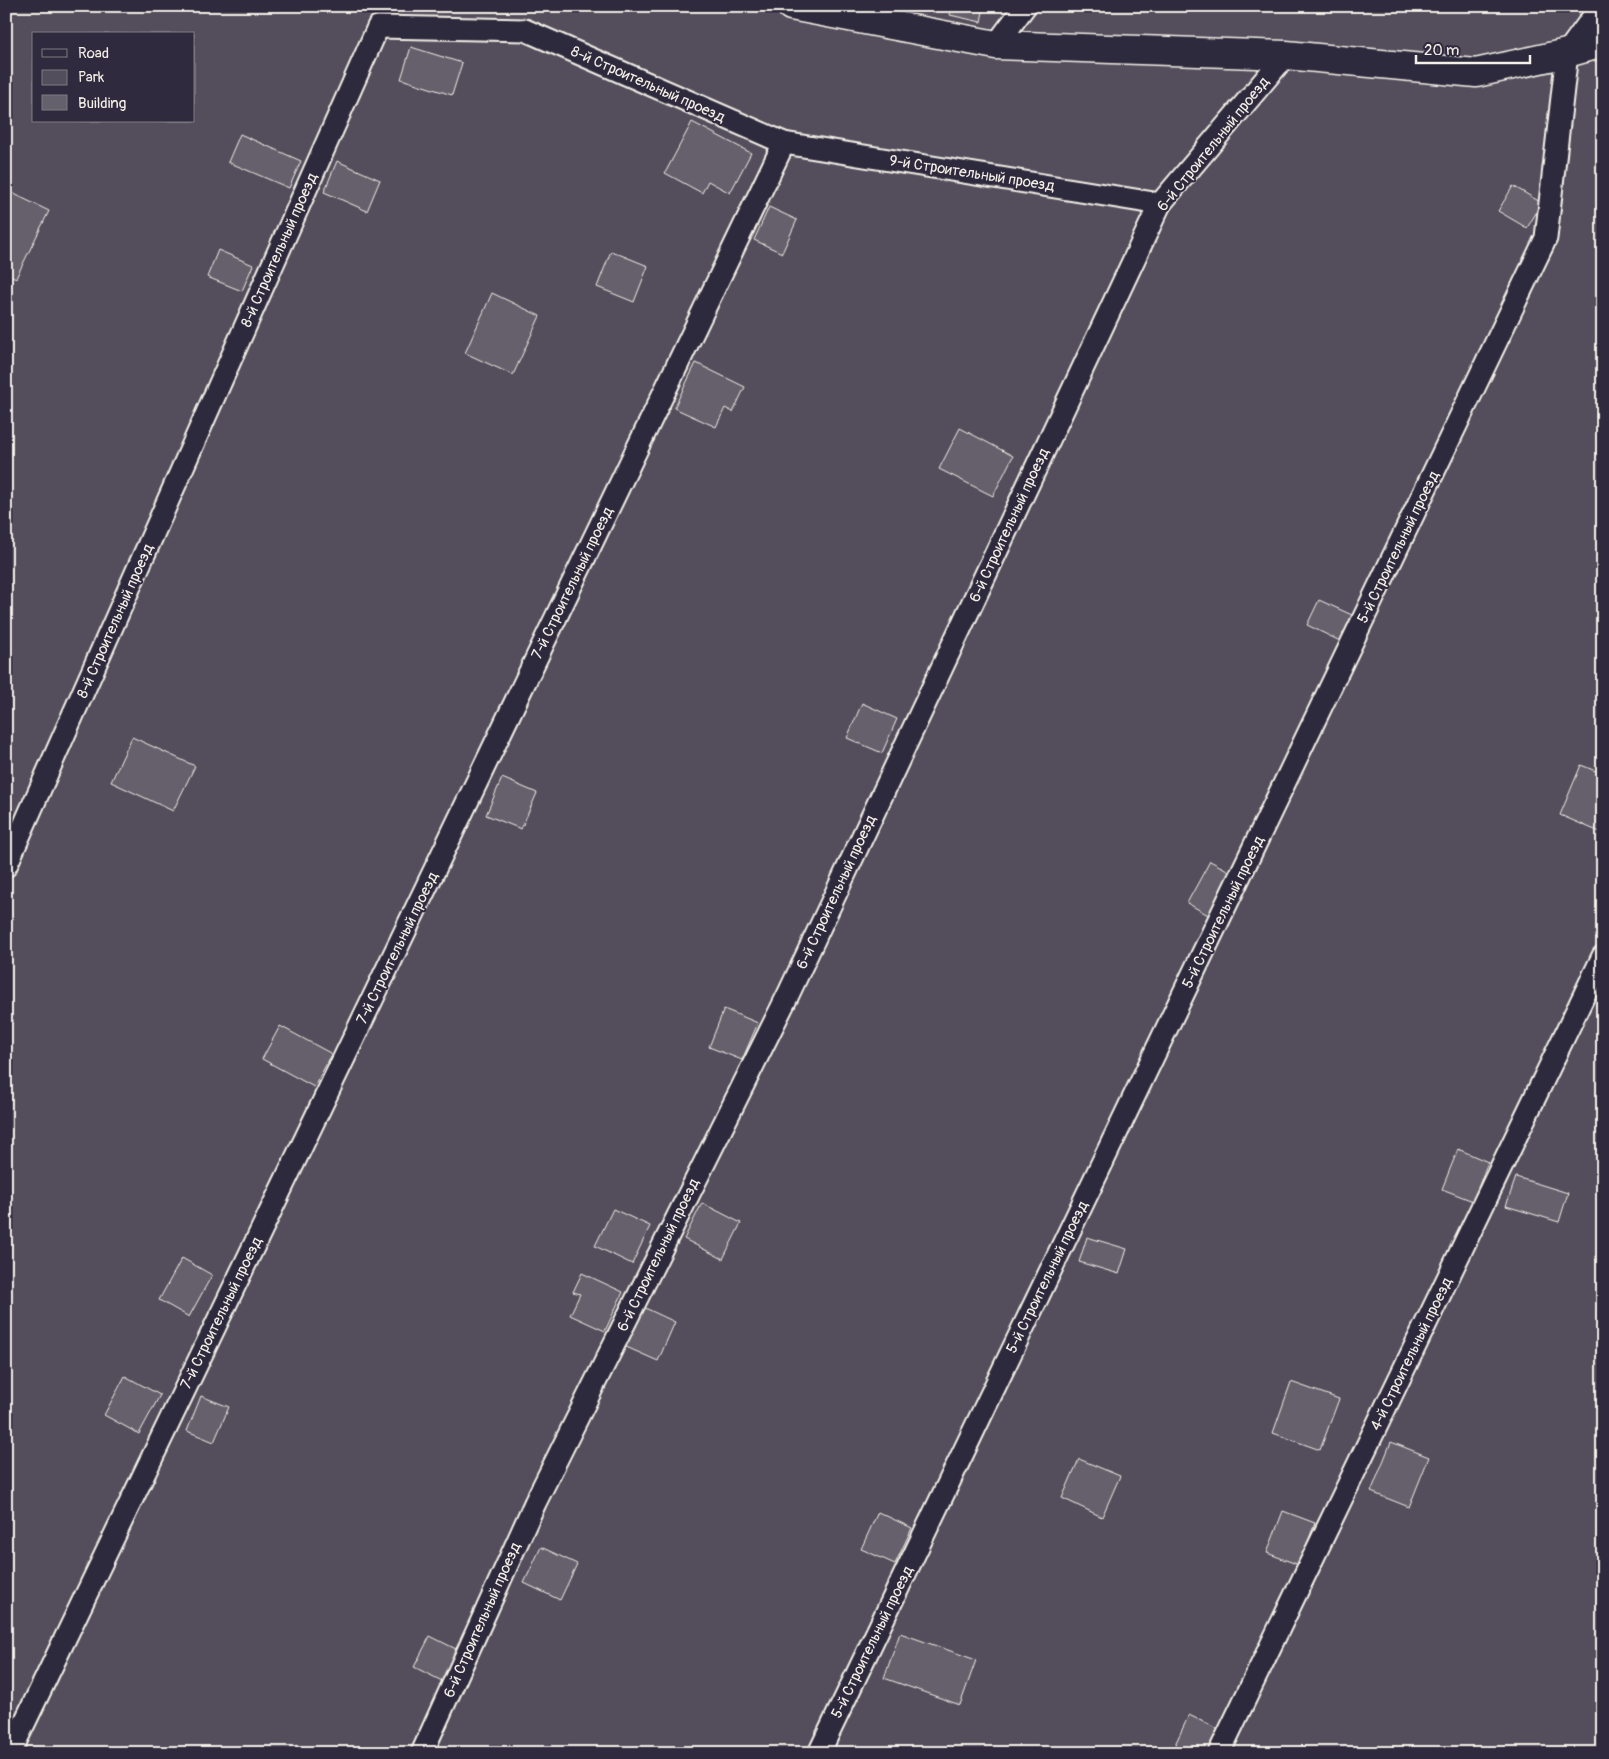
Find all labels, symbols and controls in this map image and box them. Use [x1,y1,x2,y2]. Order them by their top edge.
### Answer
legend [32,32,195,122]
scale bar [1416,32,1530,64]
text: 20 m [1424,41,1459,60]
street label: 8-й Строительный проезд [568,42,728,127]
text: Road [78,44,109,63]
text: Park [78,68,105,87]
street label: 6-й Строительный проезд [1153,73,1274,216]
text: Building [78,94,126,113]
street label: 9-й Строительный проезд [888,151,1056,196]
street label: 8-й Строительный проезд [237,170,322,330]
street label: 6-й Строительный проезд [965,445,1054,605]
street label: 5-й Строительный проезд [1353,468,1444,627]
street label: 7-й Строительный проезд [527,504,618,662]
street label: 8-й Строительный проезд [73,541,158,701]
street label: 6-й Строительный проезд [792,812,881,972]
street label: 5-й Строительный проезд [1178,833,1269,992]
street label: 7-й Строительный проезд [352,869,443,1027]
street label: 6-й Строительный проезд [613,1176,704,1335]
street label: 5-й Строительный проезд [1002,1198,1093,1357]
street label: 7-й Строительный проезд [176,1234,267,1392]
street label: 4-й Строительный проезд [1366,1275,1457,1434]
street label: 6-й Строительный проезд [440,1540,525,1701]
street label: 5-й Строительный проезд [827,1563,918,1722]

